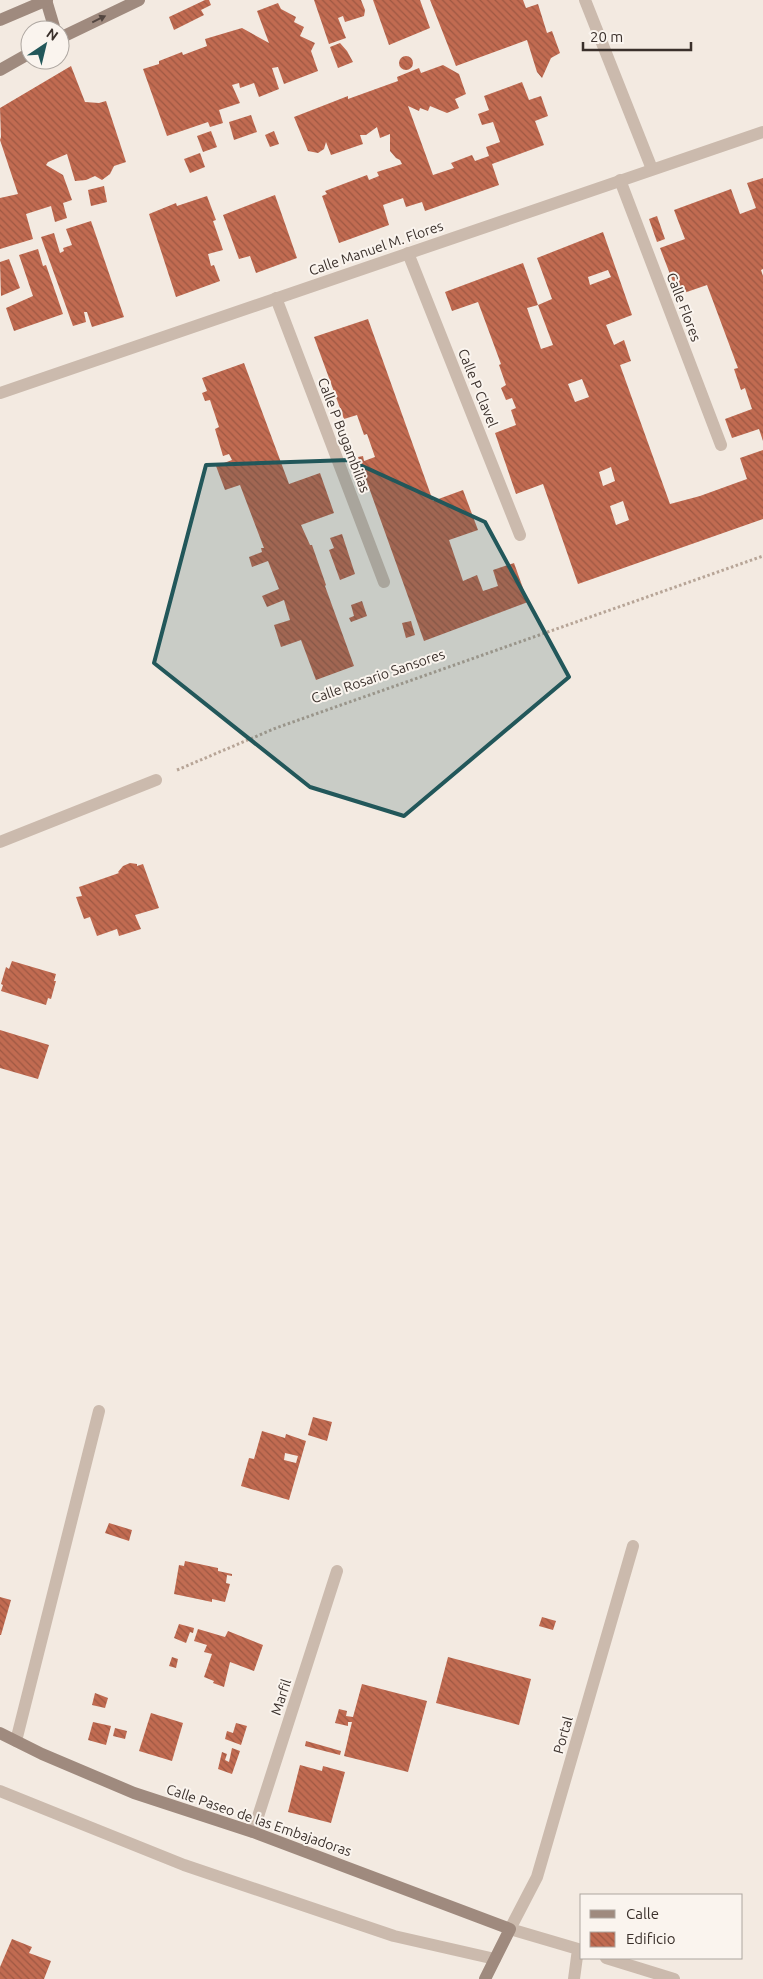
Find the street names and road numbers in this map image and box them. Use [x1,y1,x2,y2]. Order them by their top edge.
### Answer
street label: Calle Manuel M. Flores [307,217,445,279]
street label: Calle Flores [664,270,704,344]
street label: Calle P Clavel [455,346,501,430]
street label: Calle P Bugambilias [315,375,373,495]
street label: Calle Rosario Sansores [309,646,447,706]
street label: Marfil [268,1677,294,1717]
street label: Portal [550,1714,576,1755]
street label: Calle Paseo de las Embajadoras [164,1781,354,1859]

